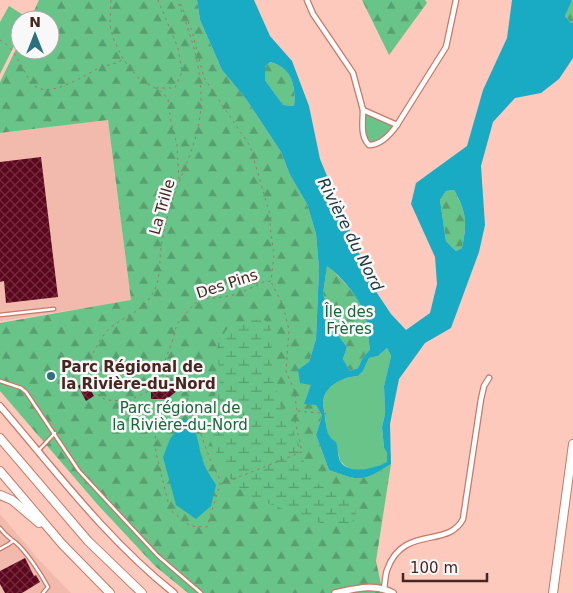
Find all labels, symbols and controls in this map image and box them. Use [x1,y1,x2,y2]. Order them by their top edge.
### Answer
north arrow [10,10,60,60]
text: N [29,14,41,30]
water label: Rivière du Nord [314,174,388,295]
street label: La Trille [145,177,179,237]
street label: Des Pins [194,266,260,302]
park label: Île des Frères [323,302,374,338]
place label: Parc Régional de la Rivière-du-Nord [61,358,216,393]
marker: Parc Régional de la Rivière-du-Nord [45,370,57,382]
park label: Parc régional de la Rivière-du-Nord [112,399,248,434]
scale bar [403,550,487,582]
text: 100 m [410,559,458,577]

